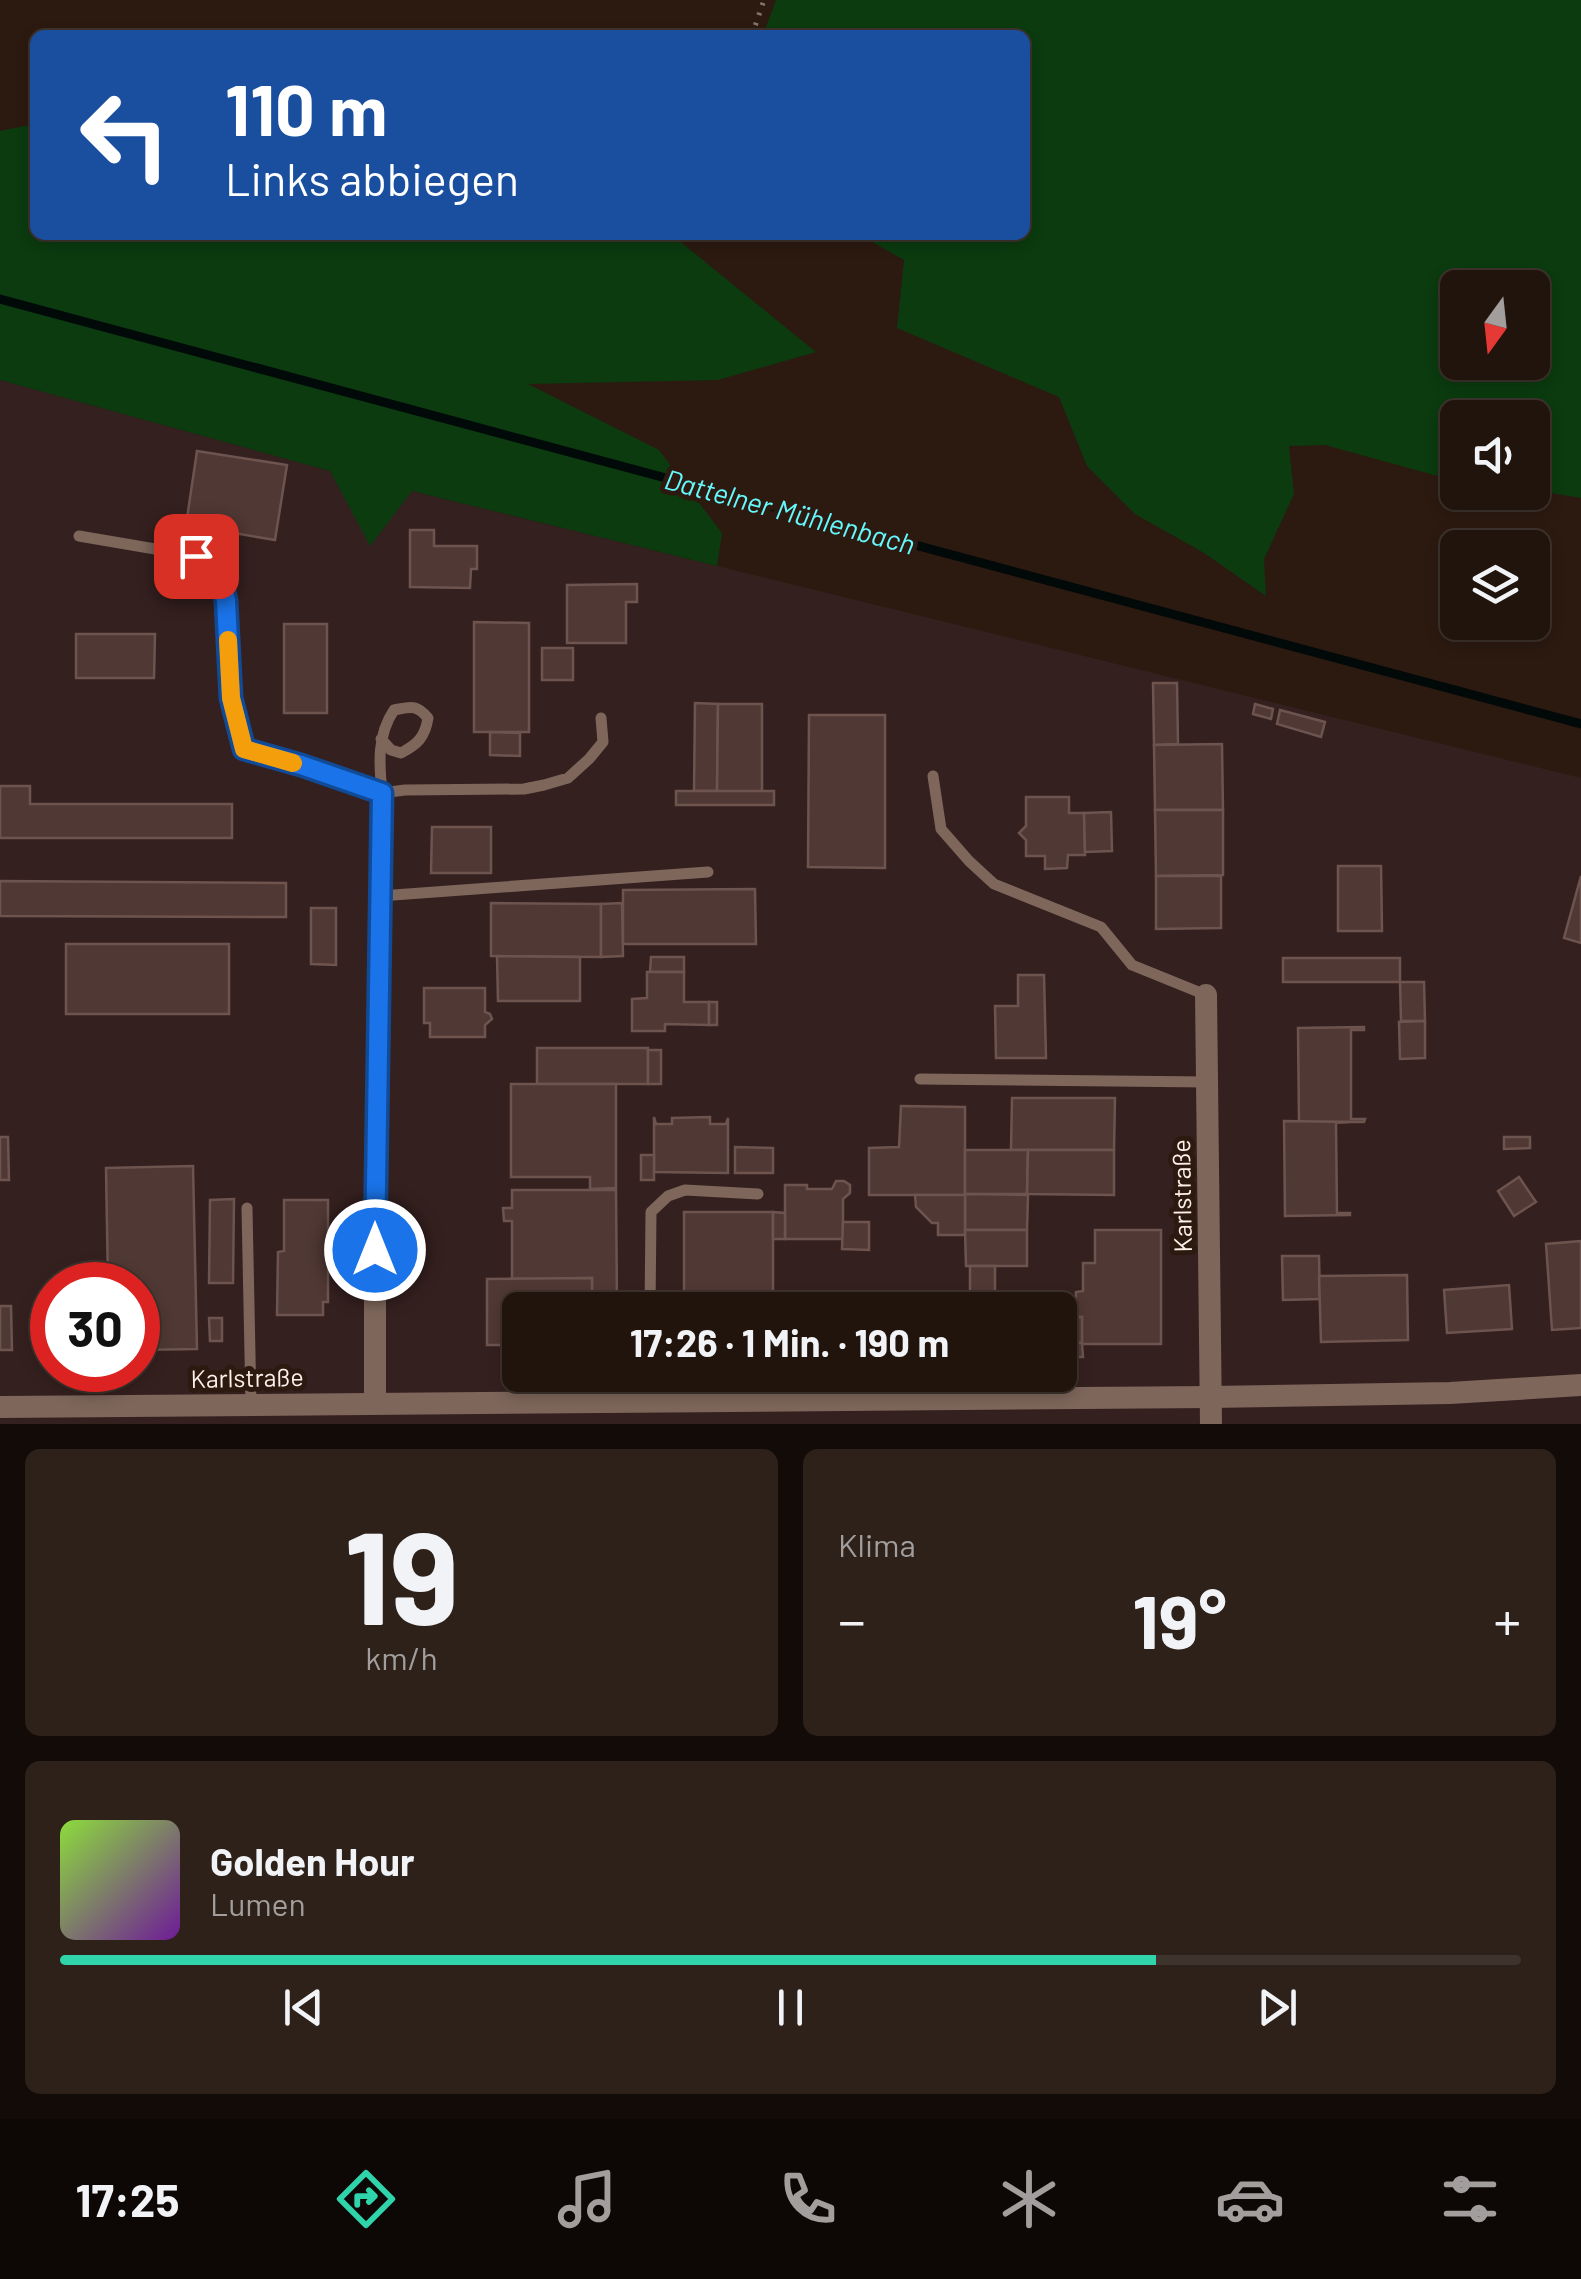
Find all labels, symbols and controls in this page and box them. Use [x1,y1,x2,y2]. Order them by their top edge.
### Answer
text: 110 m [225,66,387,150]
icon: left [60,70,190,200]
text: Links abbiegen [225,151,519,205]
north arrow [1440,270,1550,380]
map controls [1440,270,1550,640]
button: sound [1440,400,1550,510]
water label: Dattelner Mühlenbach [661,461,919,561]
pin [154,514,239,599]
icon: arrive [169,529,224,584]
button: layers [1440,530,1550,640]
street label: Karlstraße [1165,1139,1197,1253]
position arrow [323,1198,427,1302]
speed limit sign: 30 [30,1262,160,1392]
text: 17:26 · 1 Min. · 190 m [630,1319,949,1365]
street label: Karlstraße [190,1361,304,1393]
text: 19 [344,1495,459,1651]
text: Klima [838,1525,916,1563]
text: 19° [1132,1574,1227,1664]
text: − [838,1586,866,1652]
text: + [1493,1586,1521,1652]
text: km/h [365,1638,438,1676]
text: Golden Hour [210,1838,415,1884]
text: Lumen [210,1884,306,1922]
icon: previous [276,1980,331,2035]
icon: pause [763,1980,818,2035]
icon: next [1250,1980,1305,2035]
icon: directions [331,2164,401,2234]
icon: music [552,2164,622,2234]
icon: phone [773,2164,843,2234]
icon: climate [994,2164,1064,2234]
icon: car [1215,2164,1285,2234]
icon: filters [1435,2164,1505,2234]
text: 17:25 [75,2172,180,2226]

